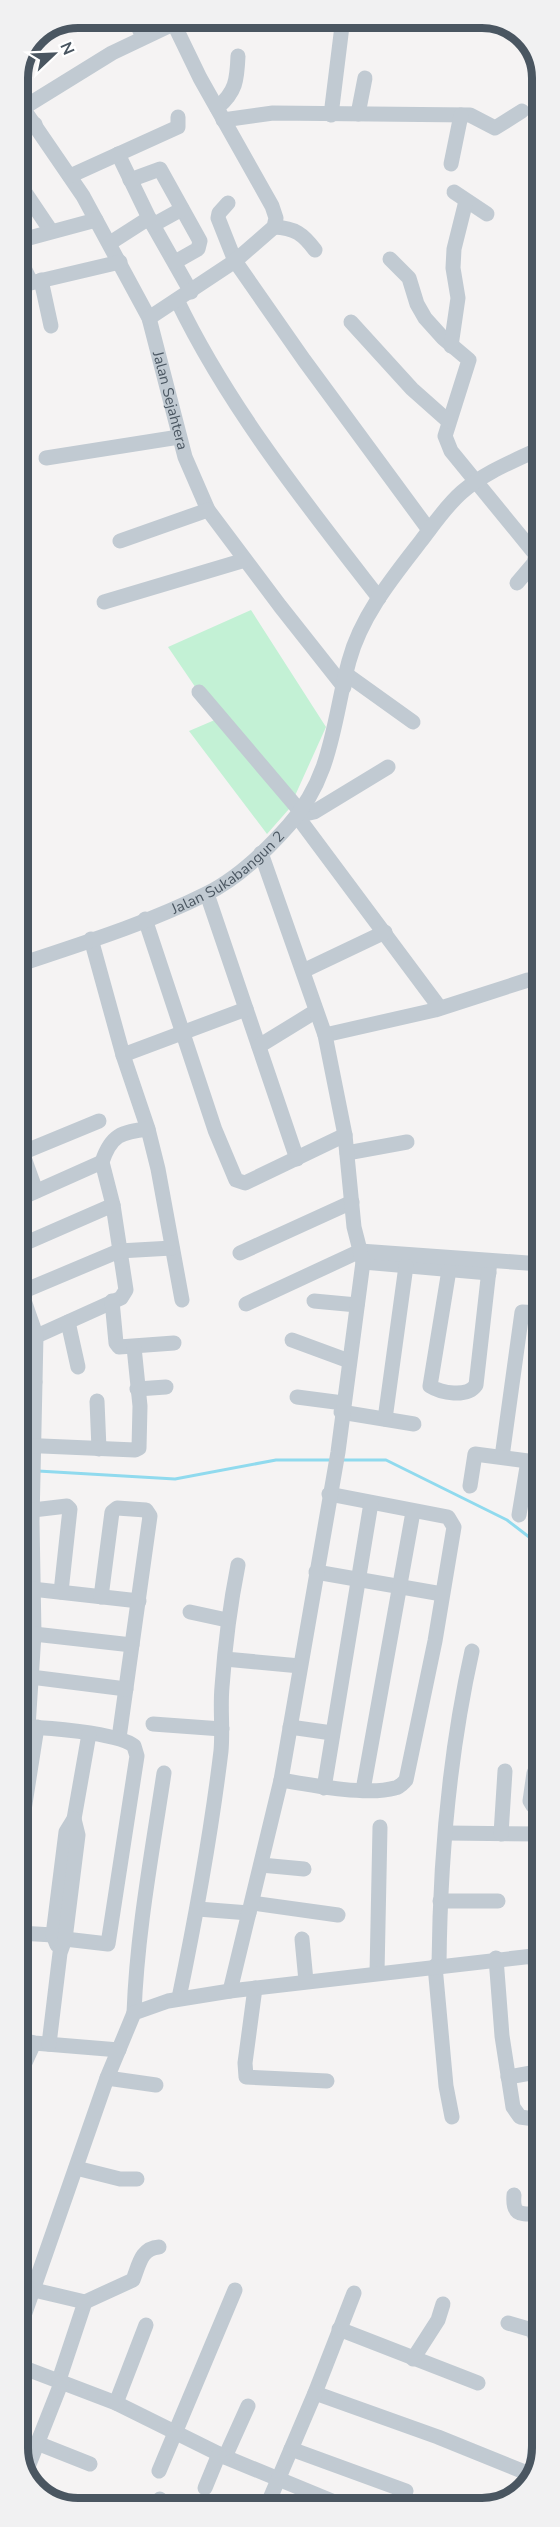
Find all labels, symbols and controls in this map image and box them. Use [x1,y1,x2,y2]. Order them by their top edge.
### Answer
north arrow [24,24,84,84]
text: N [54,39,79,58]
street label: Jalan Sejahtera [148,348,193,452]
street label: Jalan Sukabangun 2 [167,827,289,919]

